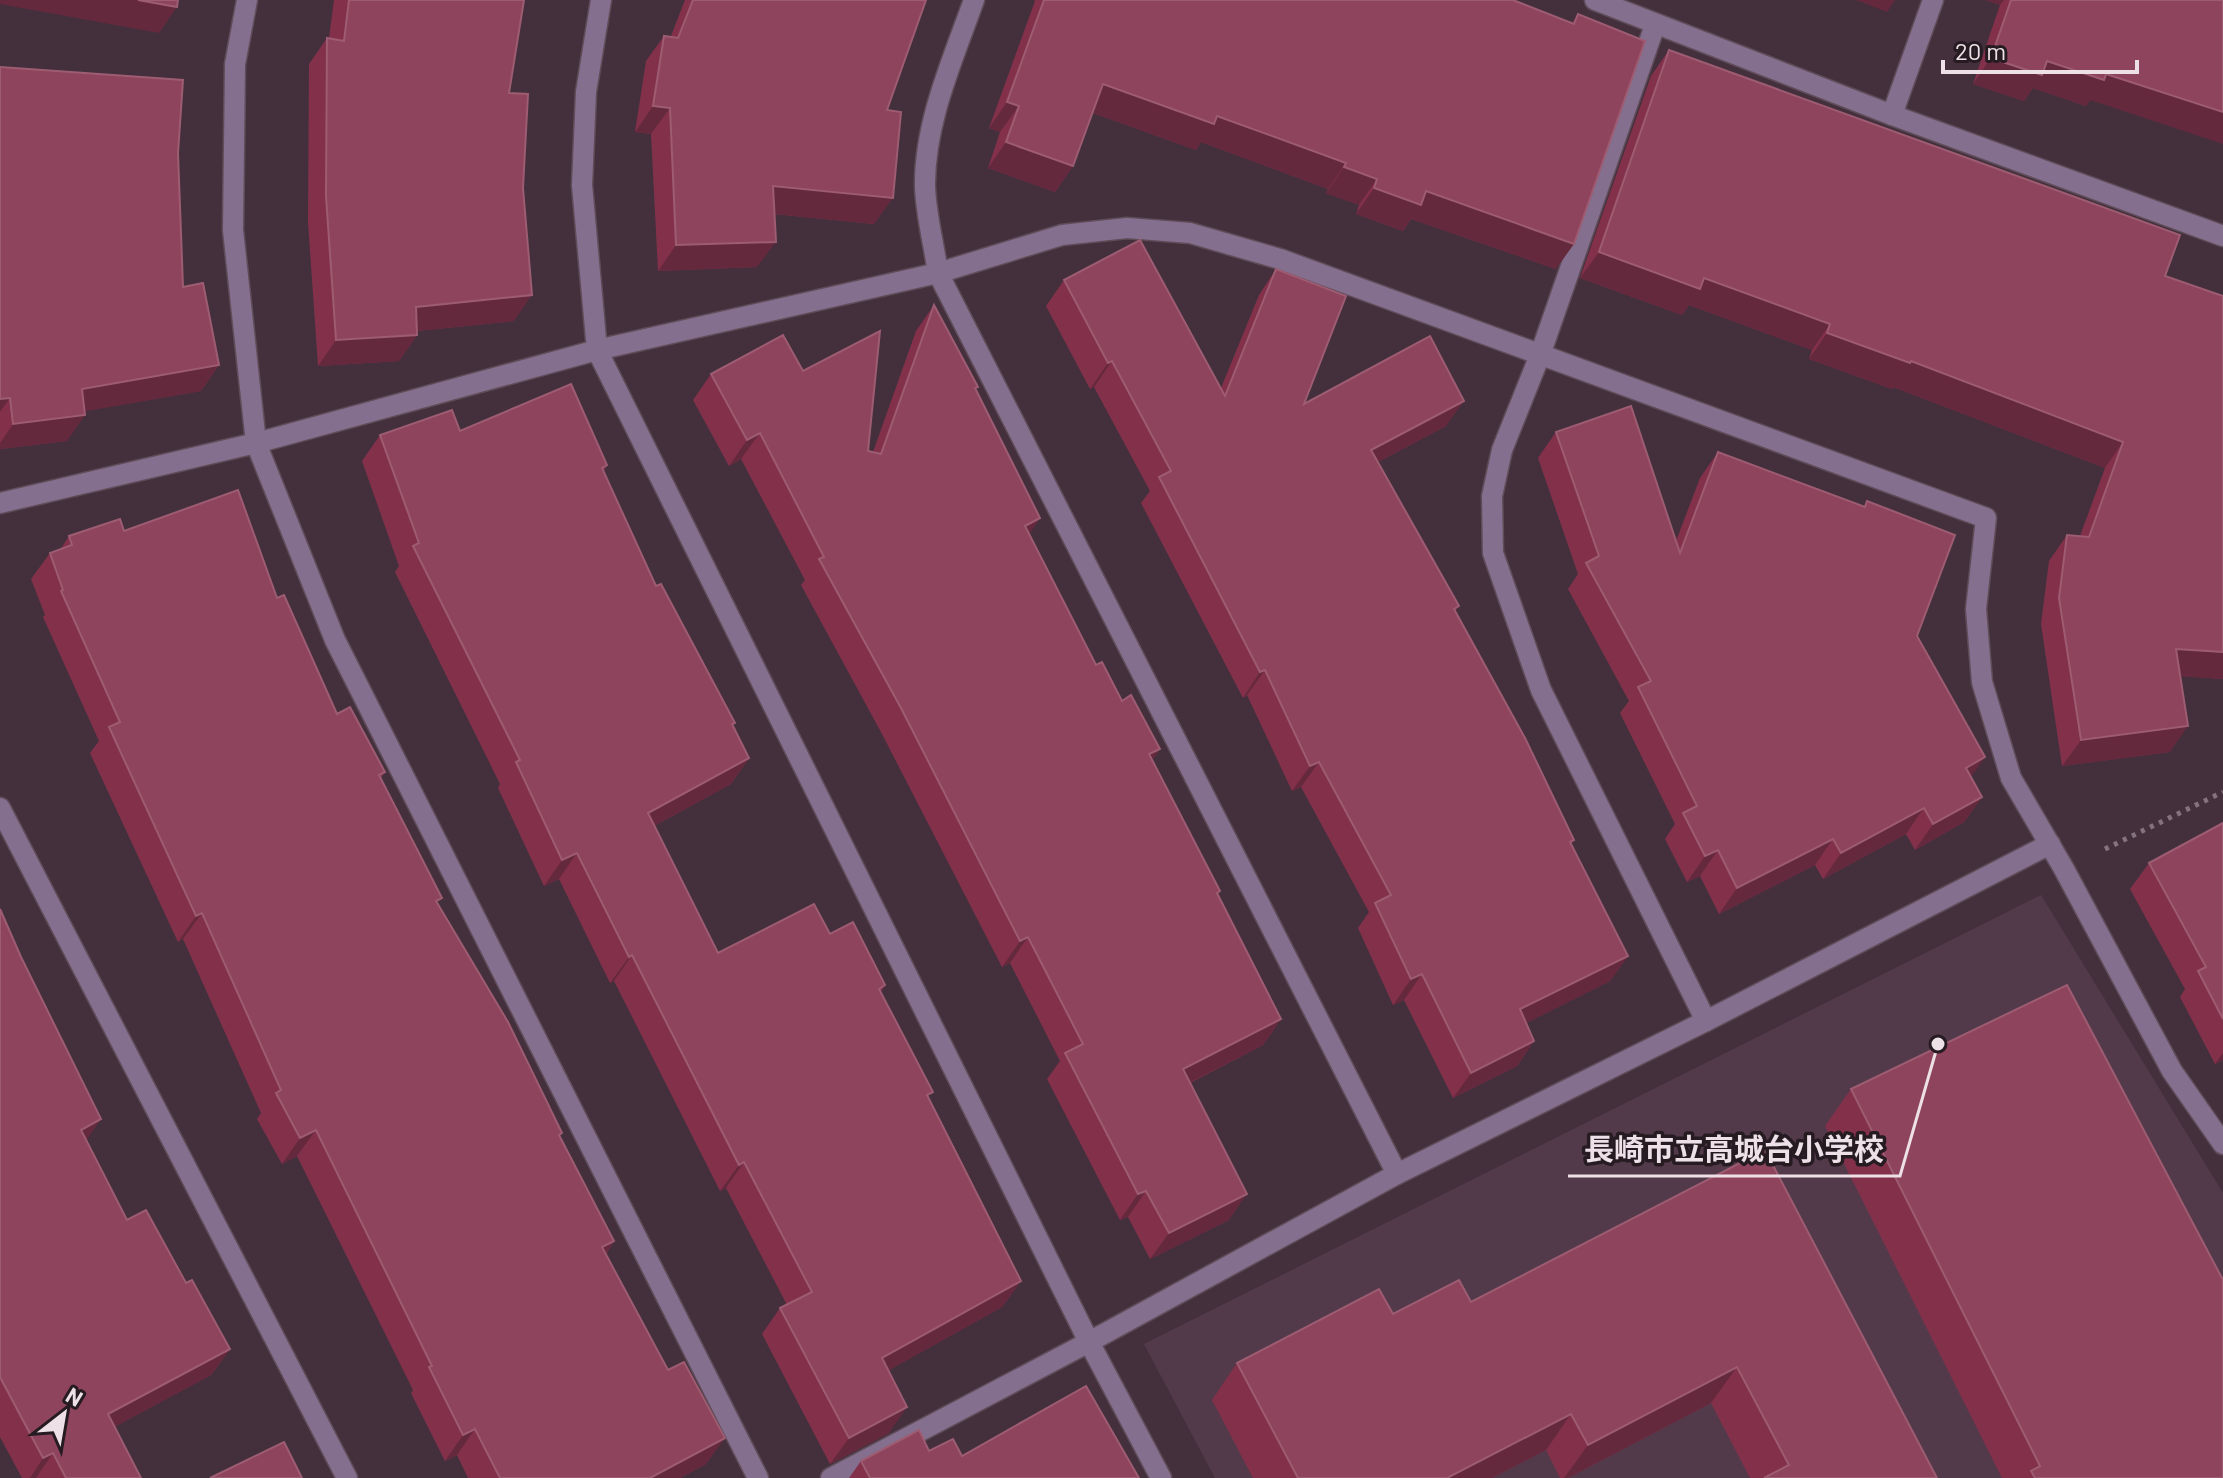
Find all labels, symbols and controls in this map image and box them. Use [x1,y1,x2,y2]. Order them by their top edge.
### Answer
scale bar [1943,24,2137,74]
text: 20 m [1955,36,2006,65]
callout: 長崎市立高城台小学校 [1568,1122,1900,1176]
text: 長崎市立高城台小学校 [1584,1130,1884,1166]
north arrow [24,1374,104,1454]
text: N [62,1381,88,1411]

